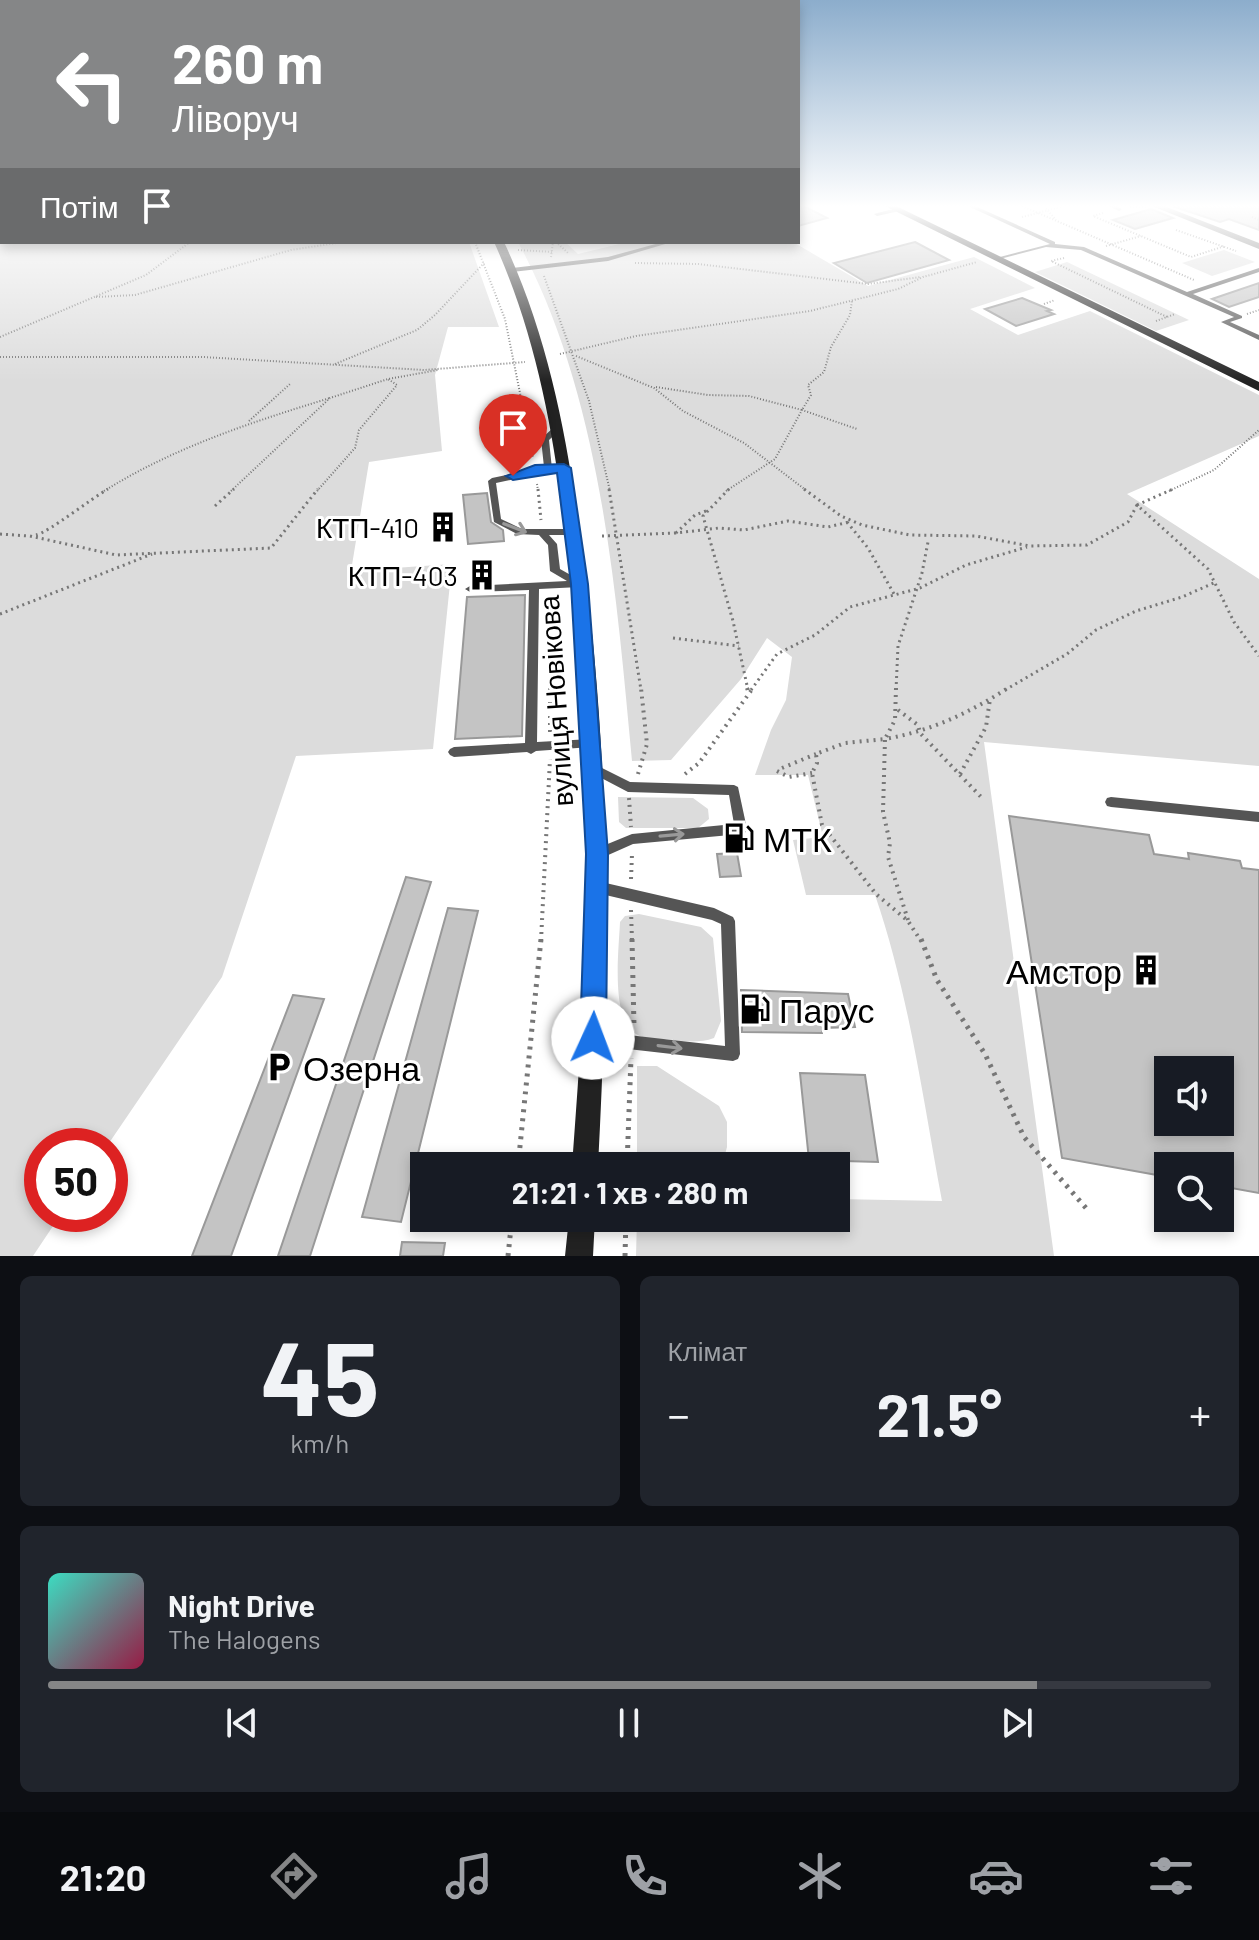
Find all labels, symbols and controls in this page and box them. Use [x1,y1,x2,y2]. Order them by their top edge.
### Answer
text: 260 m [172,28,323,95]
icon: left [40,32,144,136]
text: Ліворуч [172,96,299,139]
icon: arrive [135,184,179,228]
text: Потім [40,188,119,224]
pin [479,394,547,476]
icon: arrive [491,406,535,450]
place label: КТП-410 [316,510,419,544]
building icon: КТП-410 [426,510,460,544]
one-way arrow [502,522,527,536]
place label: КТП-403 [348,558,458,592]
building icon: КТП-403 [465,558,499,592]
street label: вулиця Новікова [531,594,579,808]
place label: МТК [763,818,832,859]
fuel station icon: МТК [722,821,756,855]
one-way arrow [658,828,685,843]
place label: Амстор [1006,950,1122,991]
building icon: Амстор [1129,953,1163,987]
place label: Парус [779,989,875,1030]
fuel station icon: Парус [738,992,772,1026]
position arrow [551,996,635,1080]
one-way arrow [656,1039,683,1054]
place label: Озерна [303,1047,420,1088]
parking icon: Озерна [262,1050,296,1084]
map controls [1154,1056,1234,1232]
button: sound [1154,1056,1234,1136]
speed limit sign: 50 [24,1128,128,1232]
button: search [1154,1152,1234,1232]
text: 21:21 · 1 хв · 280 m [512,1174,748,1210]
text: 45 [260,1312,379,1437]
text: Клімат [668,1335,747,1366]
text: 21.5° [876,1377,1002,1449]
text: − [668,1387,690,1440]
text: + [1189,1387,1211,1440]
text: km/h [290,1427,349,1458]
text: Night Drive [168,1587,315,1623]
text: The Halogens [168,1623,320,1654]
icon: previous [220,1701,264,1745]
icon: pause [607,1701,651,1745]
icon: next [995,1701,1039,1745]
icon: directions [266,1848,322,1904]
icon: music [441,1848,497,1904]
icon: phone [617,1848,673,1904]
icon: climate [792,1848,848,1904]
icon: car [968,1848,1024,1904]
icon: filters [1143,1848,1199,1904]
text: 21:20 [60,1855,146,1898]

